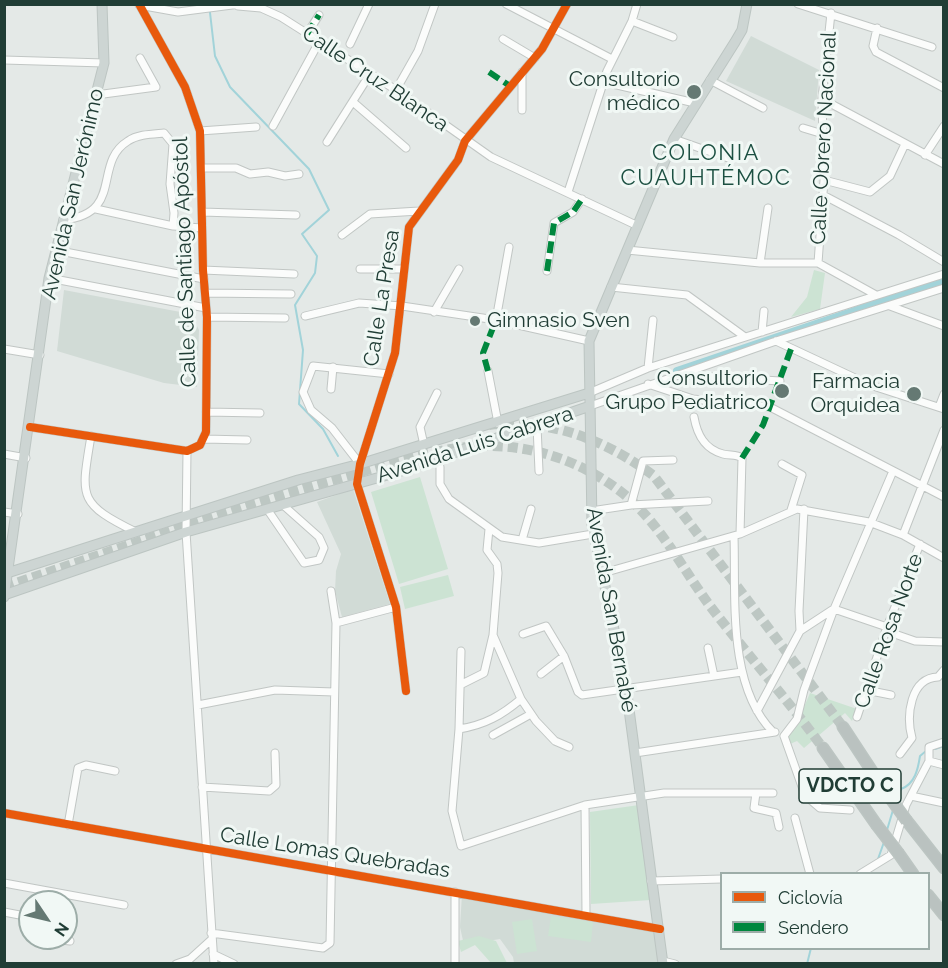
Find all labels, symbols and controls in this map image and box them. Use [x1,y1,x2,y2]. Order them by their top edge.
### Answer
street label: Calle Cruz Blanca [297,21,453,137]
street label: Calle Obrero Nacional [806,31,842,245]
place label: Consultorio médico [569,67,680,117]
marker: Consultorio médico [685,83,703,101]
street label: Avenida San Jerónimo [36,86,110,302]
street label: Calle de Santiago Apóstol [168,136,202,388]
district label: COLONIA CUAUHTÉMOC [621,140,791,192]
street label: Calle La Presa [359,228,405,368]
place label: Gimnasio Sven [487,308,630,334]
marker: Gimnasio Sven [468,314,482,328]
place label: Consultorio Grupo Pediatrico [605,366,768,416]
place label: Farmacia Orquidea [810,369,900,419]
marker: Consultorio Grupo Pediatrico [773,382,791,400]
marker: Farmacia Orquidea [905,385,923,403]
street label: Avenida Luis Cabrera [374,401,576,489]
street label: Avenida San Bernabé [581,506,641,714]
street label: Calle Rosa Norte [849,550,929,712]
road number: VDCTO C [799,769,901,803]
street label: Calle Lomas Quebradas [218,822,452,884]
legend [720,872,930,950]
text: Ciclovía [778,887,843,908]
north arrow [18,890,78,950]
text: Sendero [778,917,849,938]
text: N [50,919,73,940]

